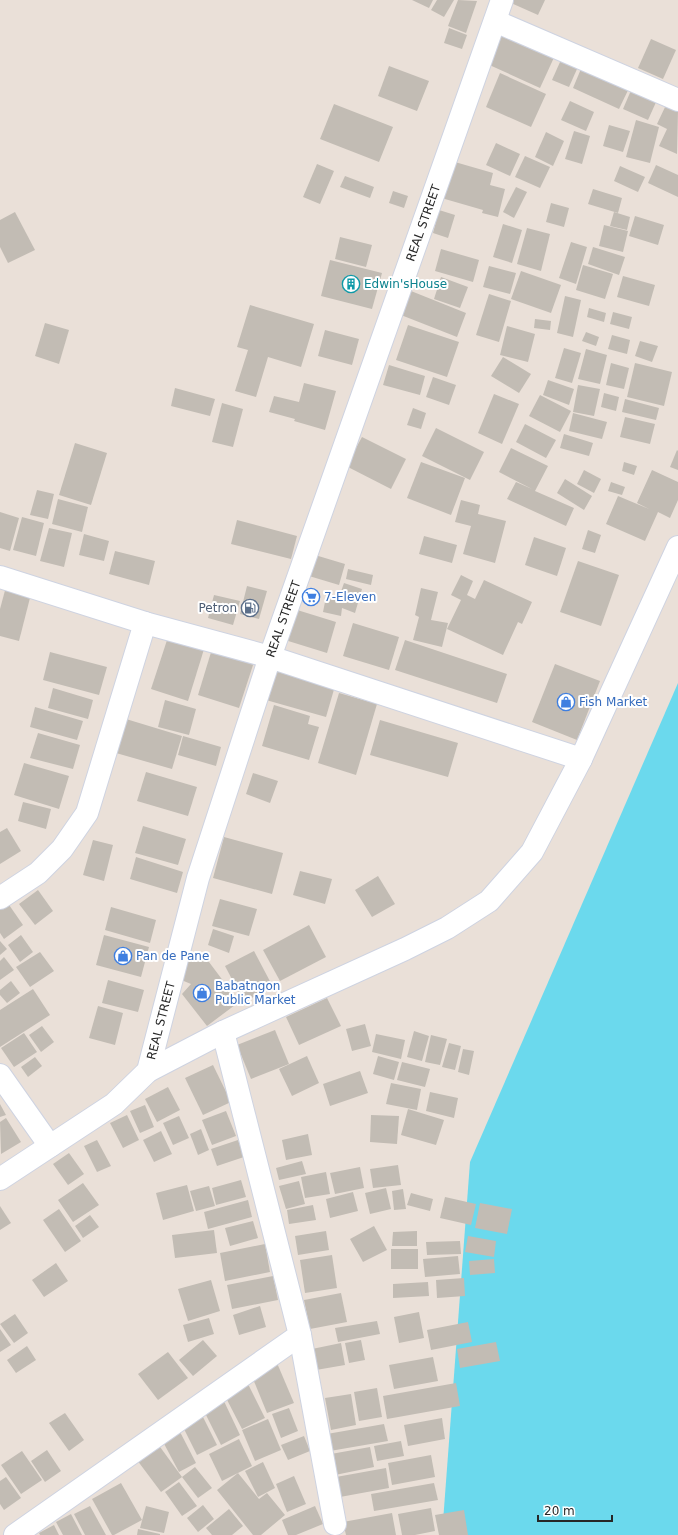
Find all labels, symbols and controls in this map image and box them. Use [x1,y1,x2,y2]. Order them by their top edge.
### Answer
street label: REAL STREET [403,182,444,263]
building icon: Edwin'sHouse [341,274,361,294]
place label: Edwin'sHouse [364,277,447,291]
street label: REAL STREET [263,578,304,659]
supermarket icon: 7-Eleven [301,587,321,607]
place label: 7-Eleven [324,590,376,604]
fuel station icon: Petron [240,598,260,618]
place label: Petron [198,601,237,615]
shop icon: Fish Market [556,692,576,712]
place label: Fish Market [579,695,648,709]
shop icon: Pan de Pane [113,946,133,966]
place label: Pan de Pane [136,949,209,963]
street label: REAL STREET [144,979,178,1061]
place label: Babatngon Public Market [215,979,296,1007]
shop icon: Babatngon Public Market [192,983,212,1003]
scale bar [538,1497,612,1523]
text: 20 m [544,1504,575,1518]

